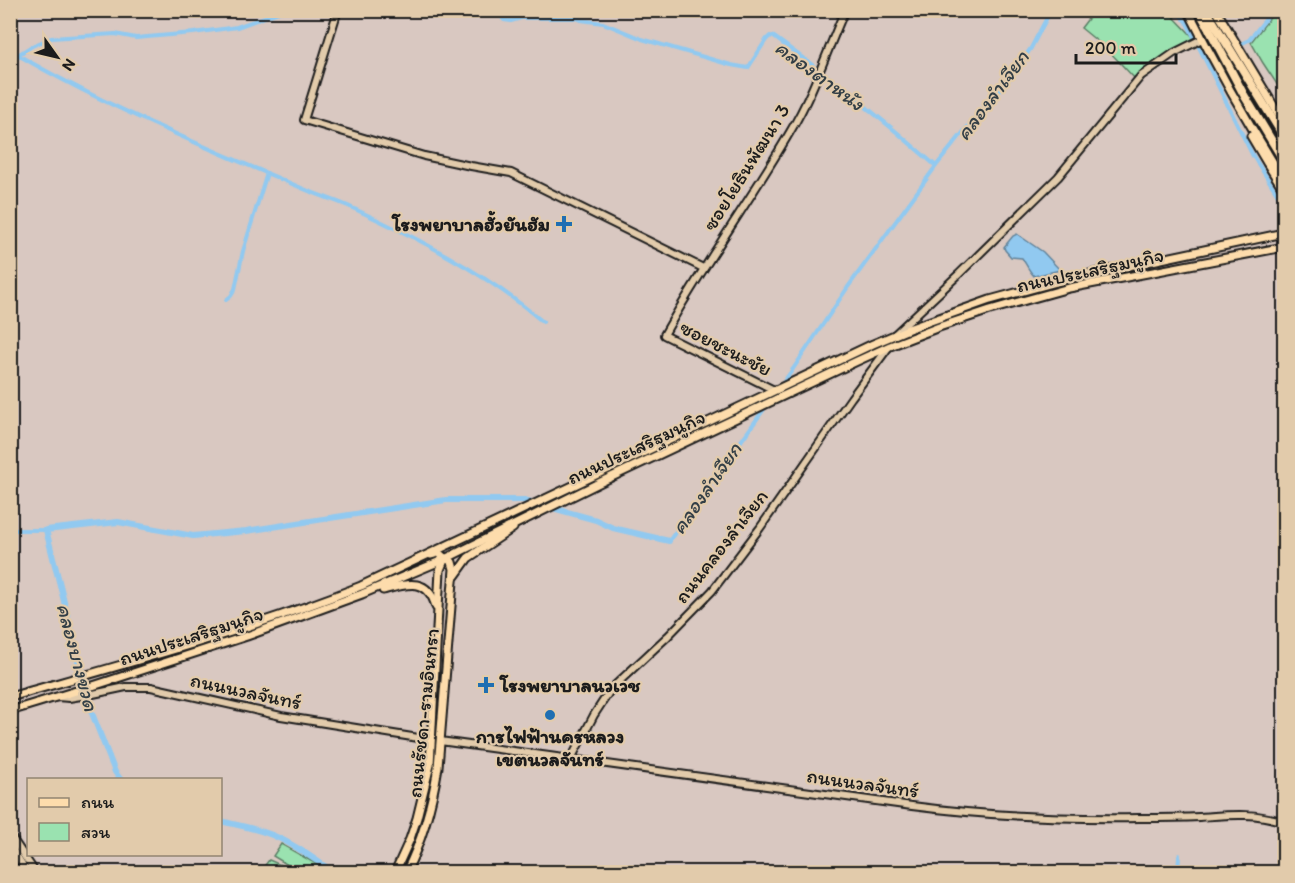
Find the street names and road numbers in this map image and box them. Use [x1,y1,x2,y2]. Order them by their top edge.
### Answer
street label: ซอยโยธินพัฒนา 3 [697,99,795,235]
street label: ถนนประเสริฐมนูกิจ [1014,243,1166,299]
street label: ซอยชะนะชัย [676,315,776,381]
street label: ถนนประเสริฐมนูกิจ [563,404,710,491]
street label: ถนนคลองลำเจียก [669,484,773,608]
street label: ถนนประเสริฐมนูกิจ [116,601,267,673]
street label: ถนนรัชดา-รามอินทรา [402,627,444,799]
street label: ถนนนวลจันทร์ [188,668,304,714]
street label: ถนนนวลจันทร์ [805,763,921,803]

